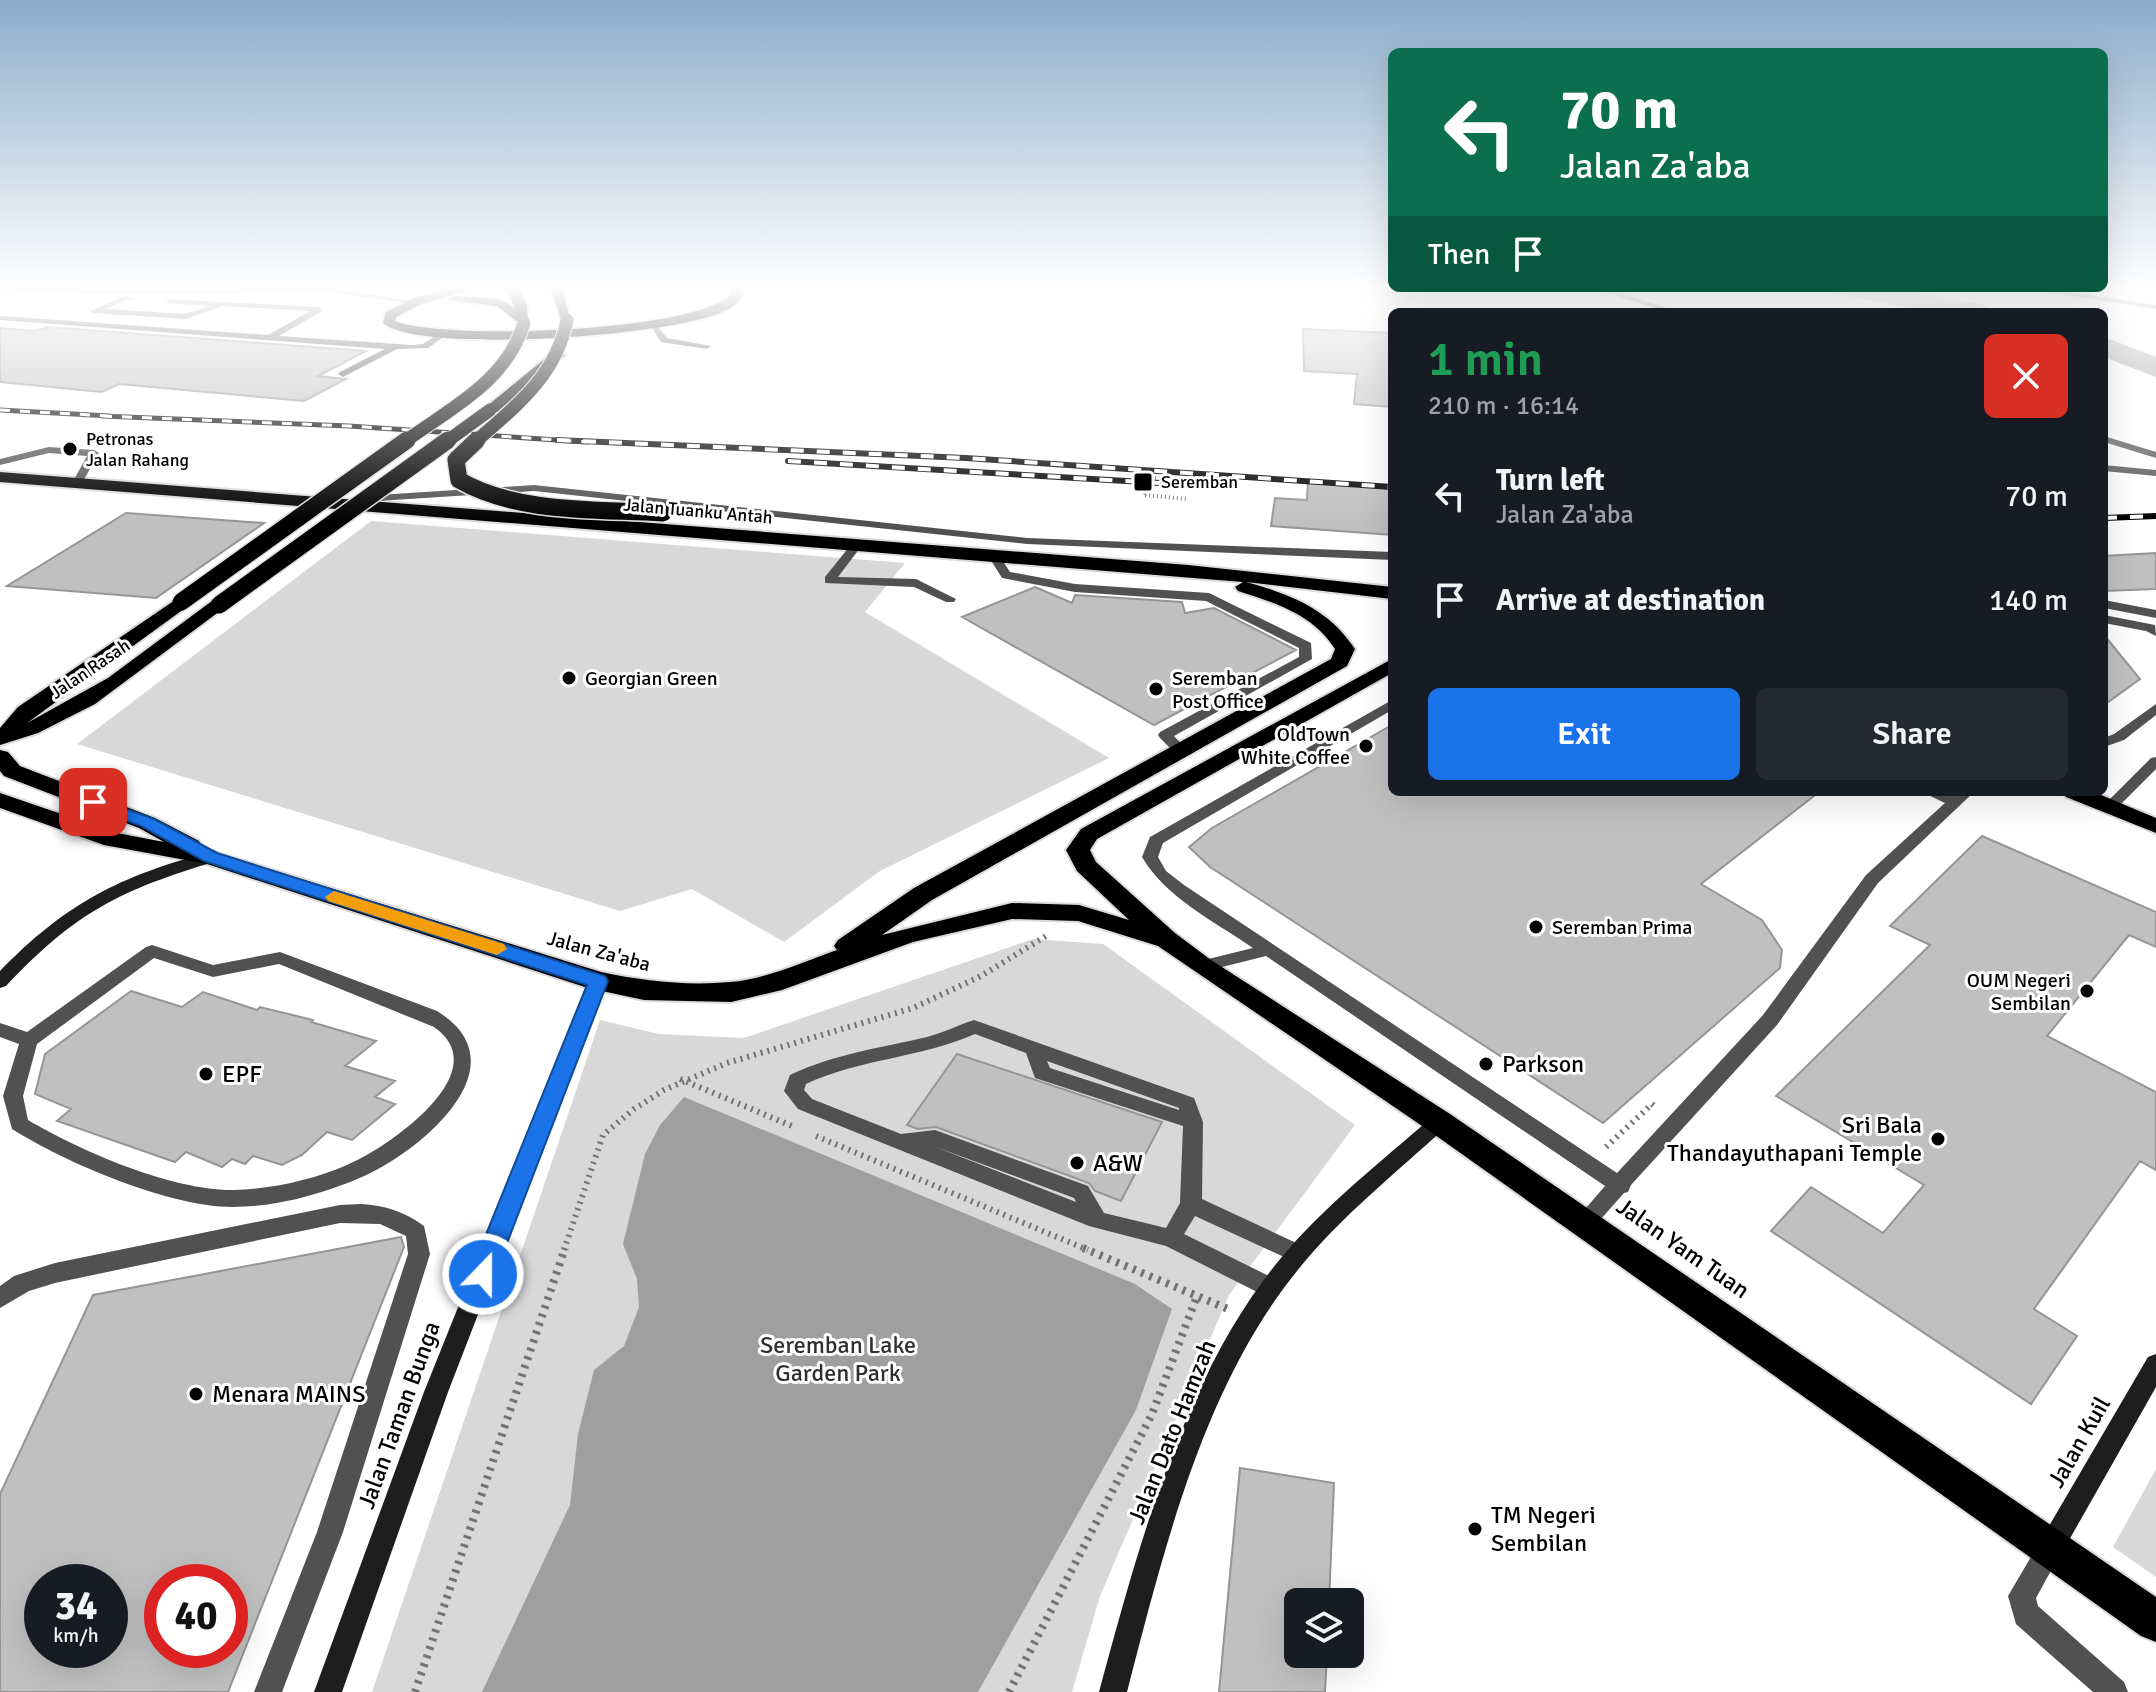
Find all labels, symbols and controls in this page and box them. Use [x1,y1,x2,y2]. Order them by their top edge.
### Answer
text: 70 m [1560,75,1678,144]
icon: left [1428,80,1532,184]
text: Jalan Za'aba [1560,144,1751,189]
icon: arrive [1506,232,1550,276]
text: Then [1428,236,1490,273]
text: 1 min [1428,330,1543,389]
button: close [1984,334,2068,418]
text: 210 m · 16:14 [1428,390,1579,422]
place label: Petronas Jalan Rahang [86,428,189,471]
marker: Petronas Jalan Rahang [61,440,79,458]
text: Turn left [1496,462,1605,499]
marker: Seremban [1132,471,1154,493]
place label: Seremban [1161,471,1238,493]
icon: left [1428,474,1472,518]
text: 70 m [2005,478,2068,515]
street label: Jalan Tuanku Antah [622,494,774,528]
text: Jalan Za'aba [1496,499,1634,531]
icon: arrive [1428,578,1472,622]
text: Arrive at destination [1496,582,1765,619]
text: 140 m [1989,582,2068,619]
street label: Jalan Rasah [46,634,134,704]
place label: Georgian Green [585,666,718,691]
place label: Seremban Post Office [1172,666,1264,714]
marker: Georgian Green [560,669,578,687]
marker: Seremban Post Office [1147,680,1165,698]
button: Exit [1428,688,1740,780]
button: Share [1756,688,2068,780]
place label: OldTown White Coffee [1241,722,1350,770]
marker: OldTown White Coffee [1357,737,1375,755]
pin [59,768,127,836]
icon: arrive [71,780,115,824]
place label: Seremban Prima [1552,915,1692,940]
marker: Seremban Prima [1527,918,1545,936]
street label: Jalan Za'aba [544,926,653,977]
place label: OUM Negeri Sembilan [1967,968,2071,1016]
marker: OUM Negeri Sembilan [2078,982,2096,1000]
place label: Parkson [1502,1049,1584,1079]
marker: Parkson [1477,1055,1495,1073]
place label: EPF [222,1059,262,1089]
marker: EPF [197,1065,215,1083]
place label: Sri Bala Thandayuthapani Temple [1667,1110,1922,1168]
marker: Sri Bala Thandayuthapani Temple [1929,1130,1947,1148]
place label: A&W [1093,1148,1143,1178]
marker: A&W [1068,1154,1086,1172]
street label: Jalan Yam Tuan [1611,1191,1755,1305]
position arrow [441,1232,525,1316]
street label: Jalan Taman Bunga [351,1317,447,1513]
park label: Seremban Lake Garden Park [760,1330,916,1388]
street label: Jalan Dato Hamzah [1121,1335,1223,1529]
place label: Menara MAINS [212,1379,366,1409]
marker: Menara MAINS [187,1385,205,1403]
street label: Jalan Kuil [2041,1391,2117,1493]
place label: TM Negeri Sembilan [1491,1500,1596,1558]
marker: TM Negeri Sembilan [1466,1520,1484,1538]
speed limit sign: 40 [144,1564,248,1668]
text: 34 [54,1581,98,1631]
map controls [1284,1588,1364,1668]
button: layers [1284,1588,1364,1668]
text: km/h [53,1623,99,1648]

